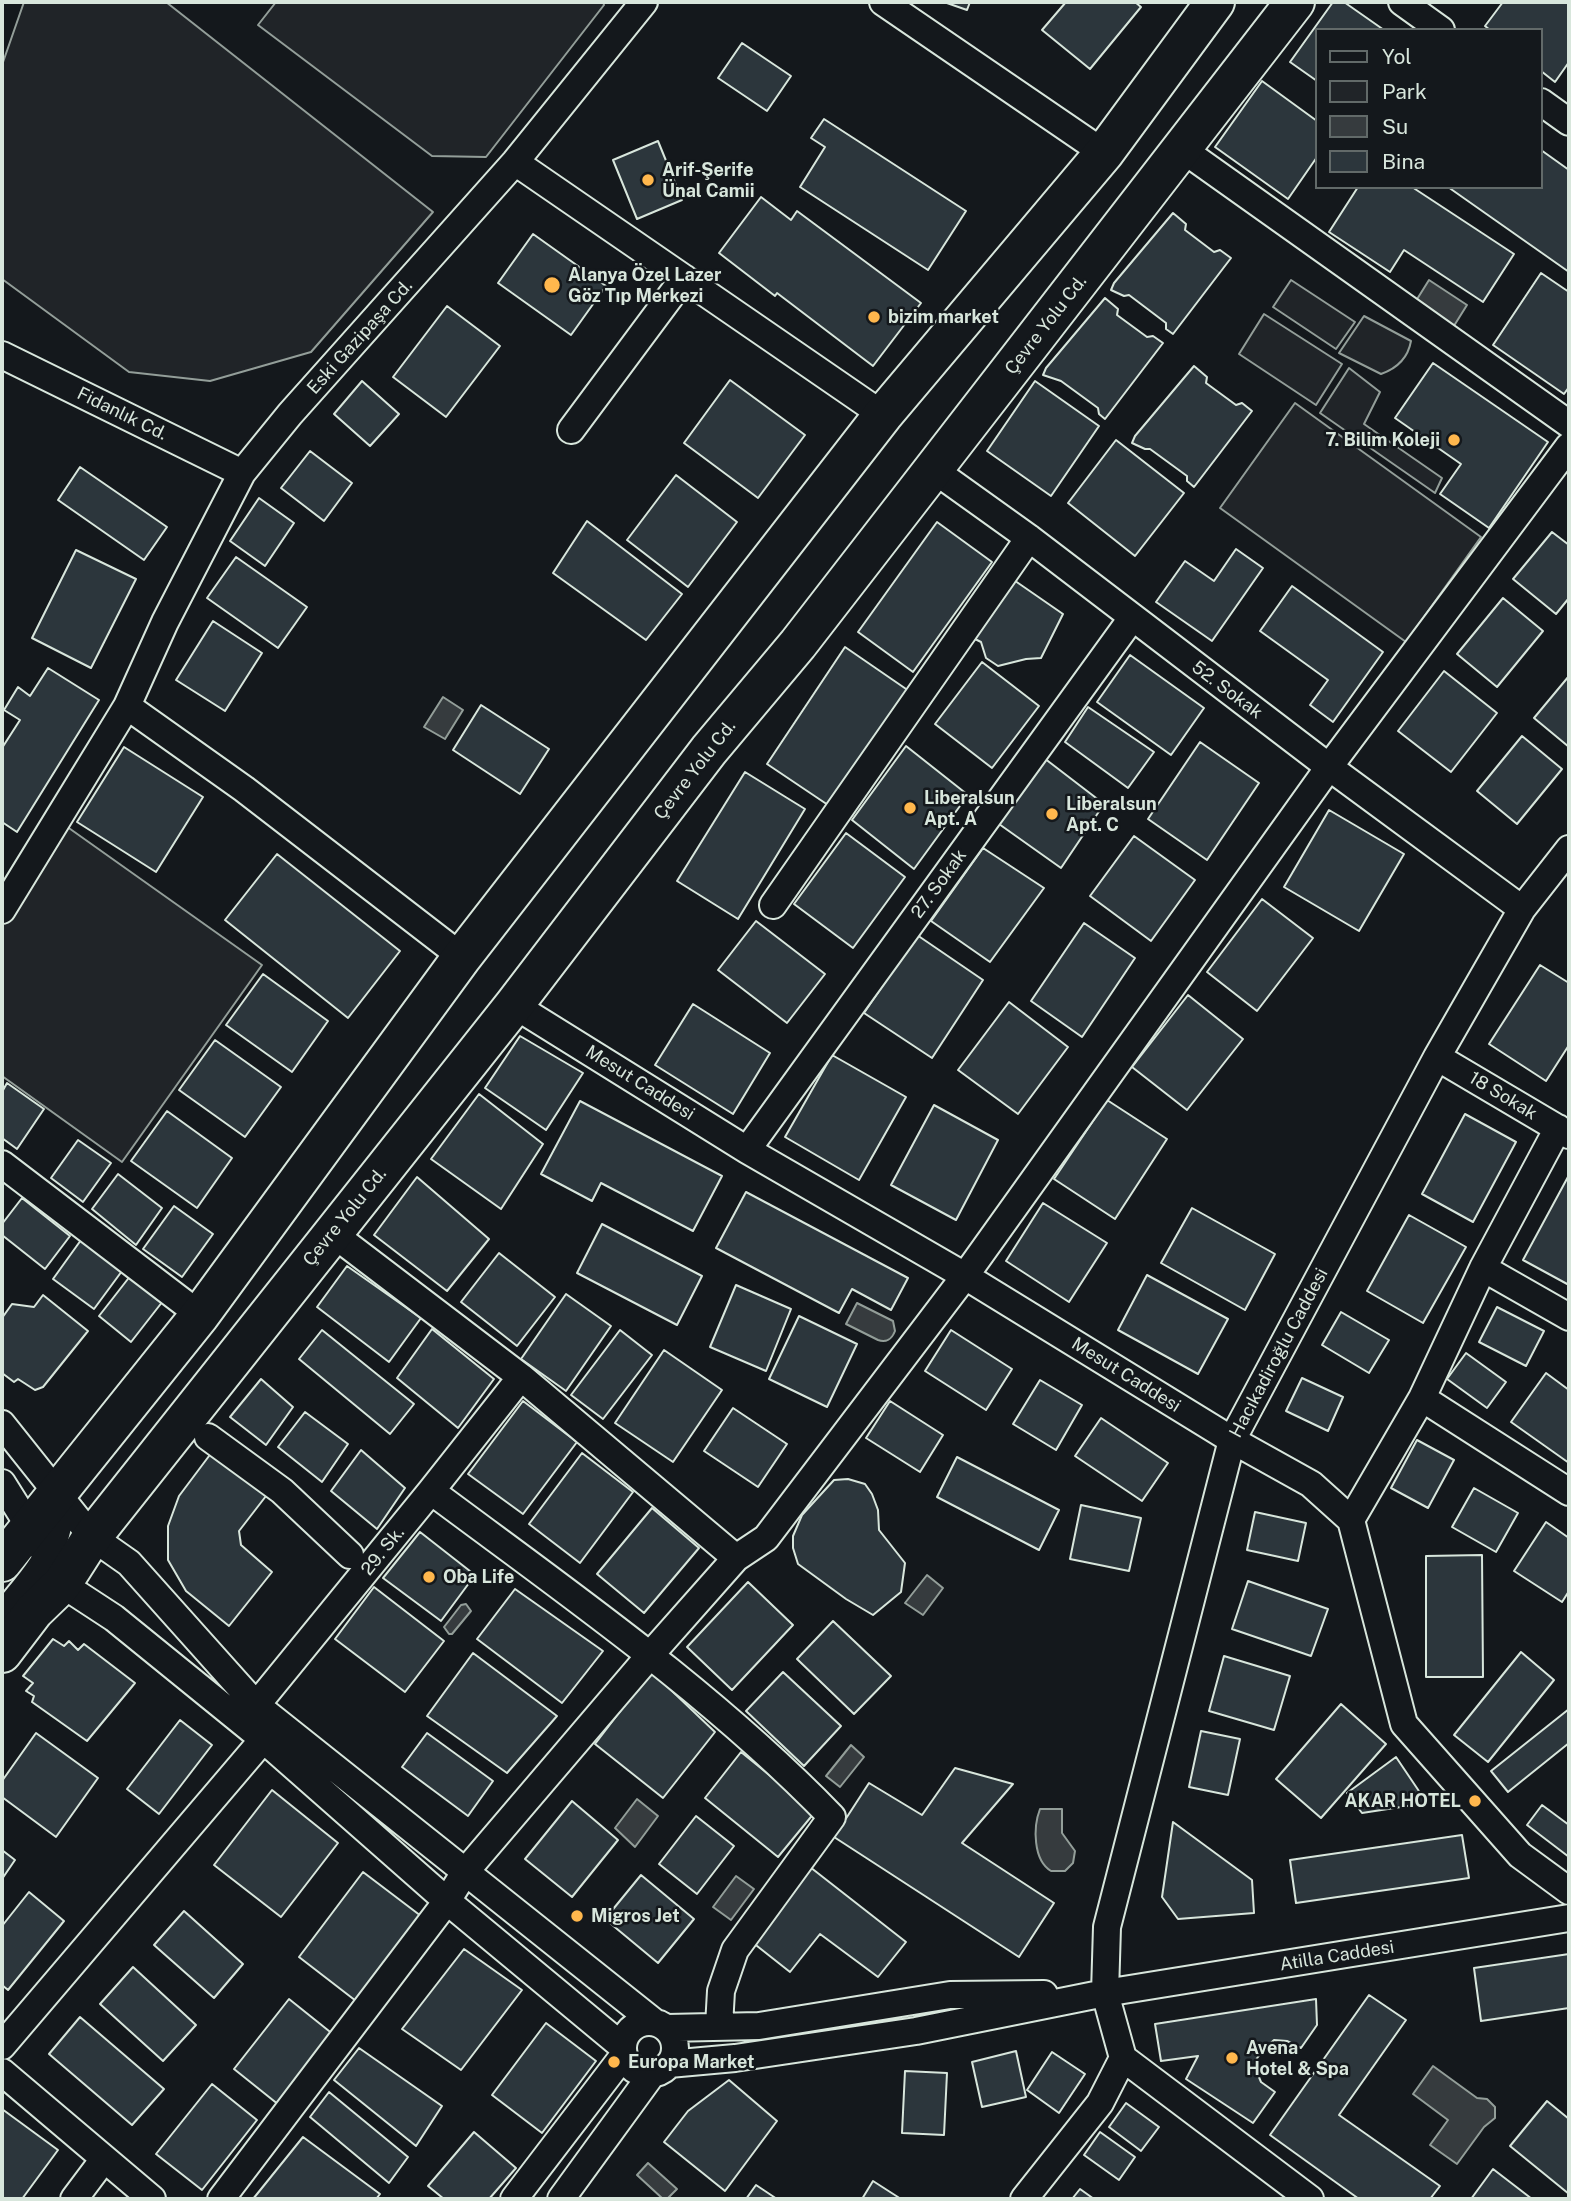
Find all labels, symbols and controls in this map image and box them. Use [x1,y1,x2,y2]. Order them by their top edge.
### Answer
legend [1316,28,1543,189]
text: Yol [1382,44,1412,69]
text: Park [1382,79,1427,104]
text: Su [1382,114,1408,139]
text: Bina [1382,149,1425,174]
place label: Arif-Şerife Ünal Camii [662,159,754,202]
marker: Arif-Şerife Ünal Camii [640,172,656,188]
place label: Alanya Özel Lazer Göz Tıp Merkezi [568,264,721,306]
street label: Çevre Yolu Cd. [1001,271,1091,379]
street label: Eski Gazipaşa Cd. [303,275,417,399]
marker: Alanya Özel Lazer Göz Tıp Merkezi [542,275,562,295]
place label: bizim market [888,306,999,328]
marker: bizim market [866,309,882,325]
street label: Fidanlık Cd. [73,383,171,445]
place label: 7. Bilim Koleji [1325,429,1440,451]
marker: 7. Bilim Koleji [1446,432,1462,448]
street label: 52. Sokak [1187,656,1267,724]
street label: Çevre Yolu Cd. [650,716,740,824]
place label: Liberalsun Apt. A [924,787,1015,830]
place label: Liberalsun Apt. C [1066,793,1157,836]
marker: Liberalsun Apt. A [902,800,918,816]
marker: Liberalsun Apt. C [1044,806,1060,822]
street label: 27. Sokak [907,845,971,923]
street label: Mesut Caddesi [582,1041,698,1125]
street label: 18 Sokak [1465,1067,1541,1125]
street label: Çevre Yolu Cd. [299,1164,391,1270]
street label: Hacıkadiroğlu Caddesi [1225,1265,1333,1441]
street label: Mesut Caddesi [1068,1333,1184,1417]
street label: 29. Sk. [357,1522,409,1580]
place label: Oba Life [443,1566,514,1588]
marker: Oba Life [421,1569,437,1585]
place label: AKAR HOTEL [1344,1790,1461,1812]
marker: AKAR HOTEL [1467,1793,1483,1809]
place label: Migros Jet [591,1905,680,1927]
marker: Migros Jet [569,1908,585,1924]
street label: Atilla Caddesi [1278,1936,1396,1976]
place label: Avena Hotel & Spa [1246,2037,1349,2080]
marker: Avena Hotel & Spa [1224,2050,1240,2066]
place label: Europa Market [628,2051,755,2073]
marker: Europa Market [606,2054,622,2070]

